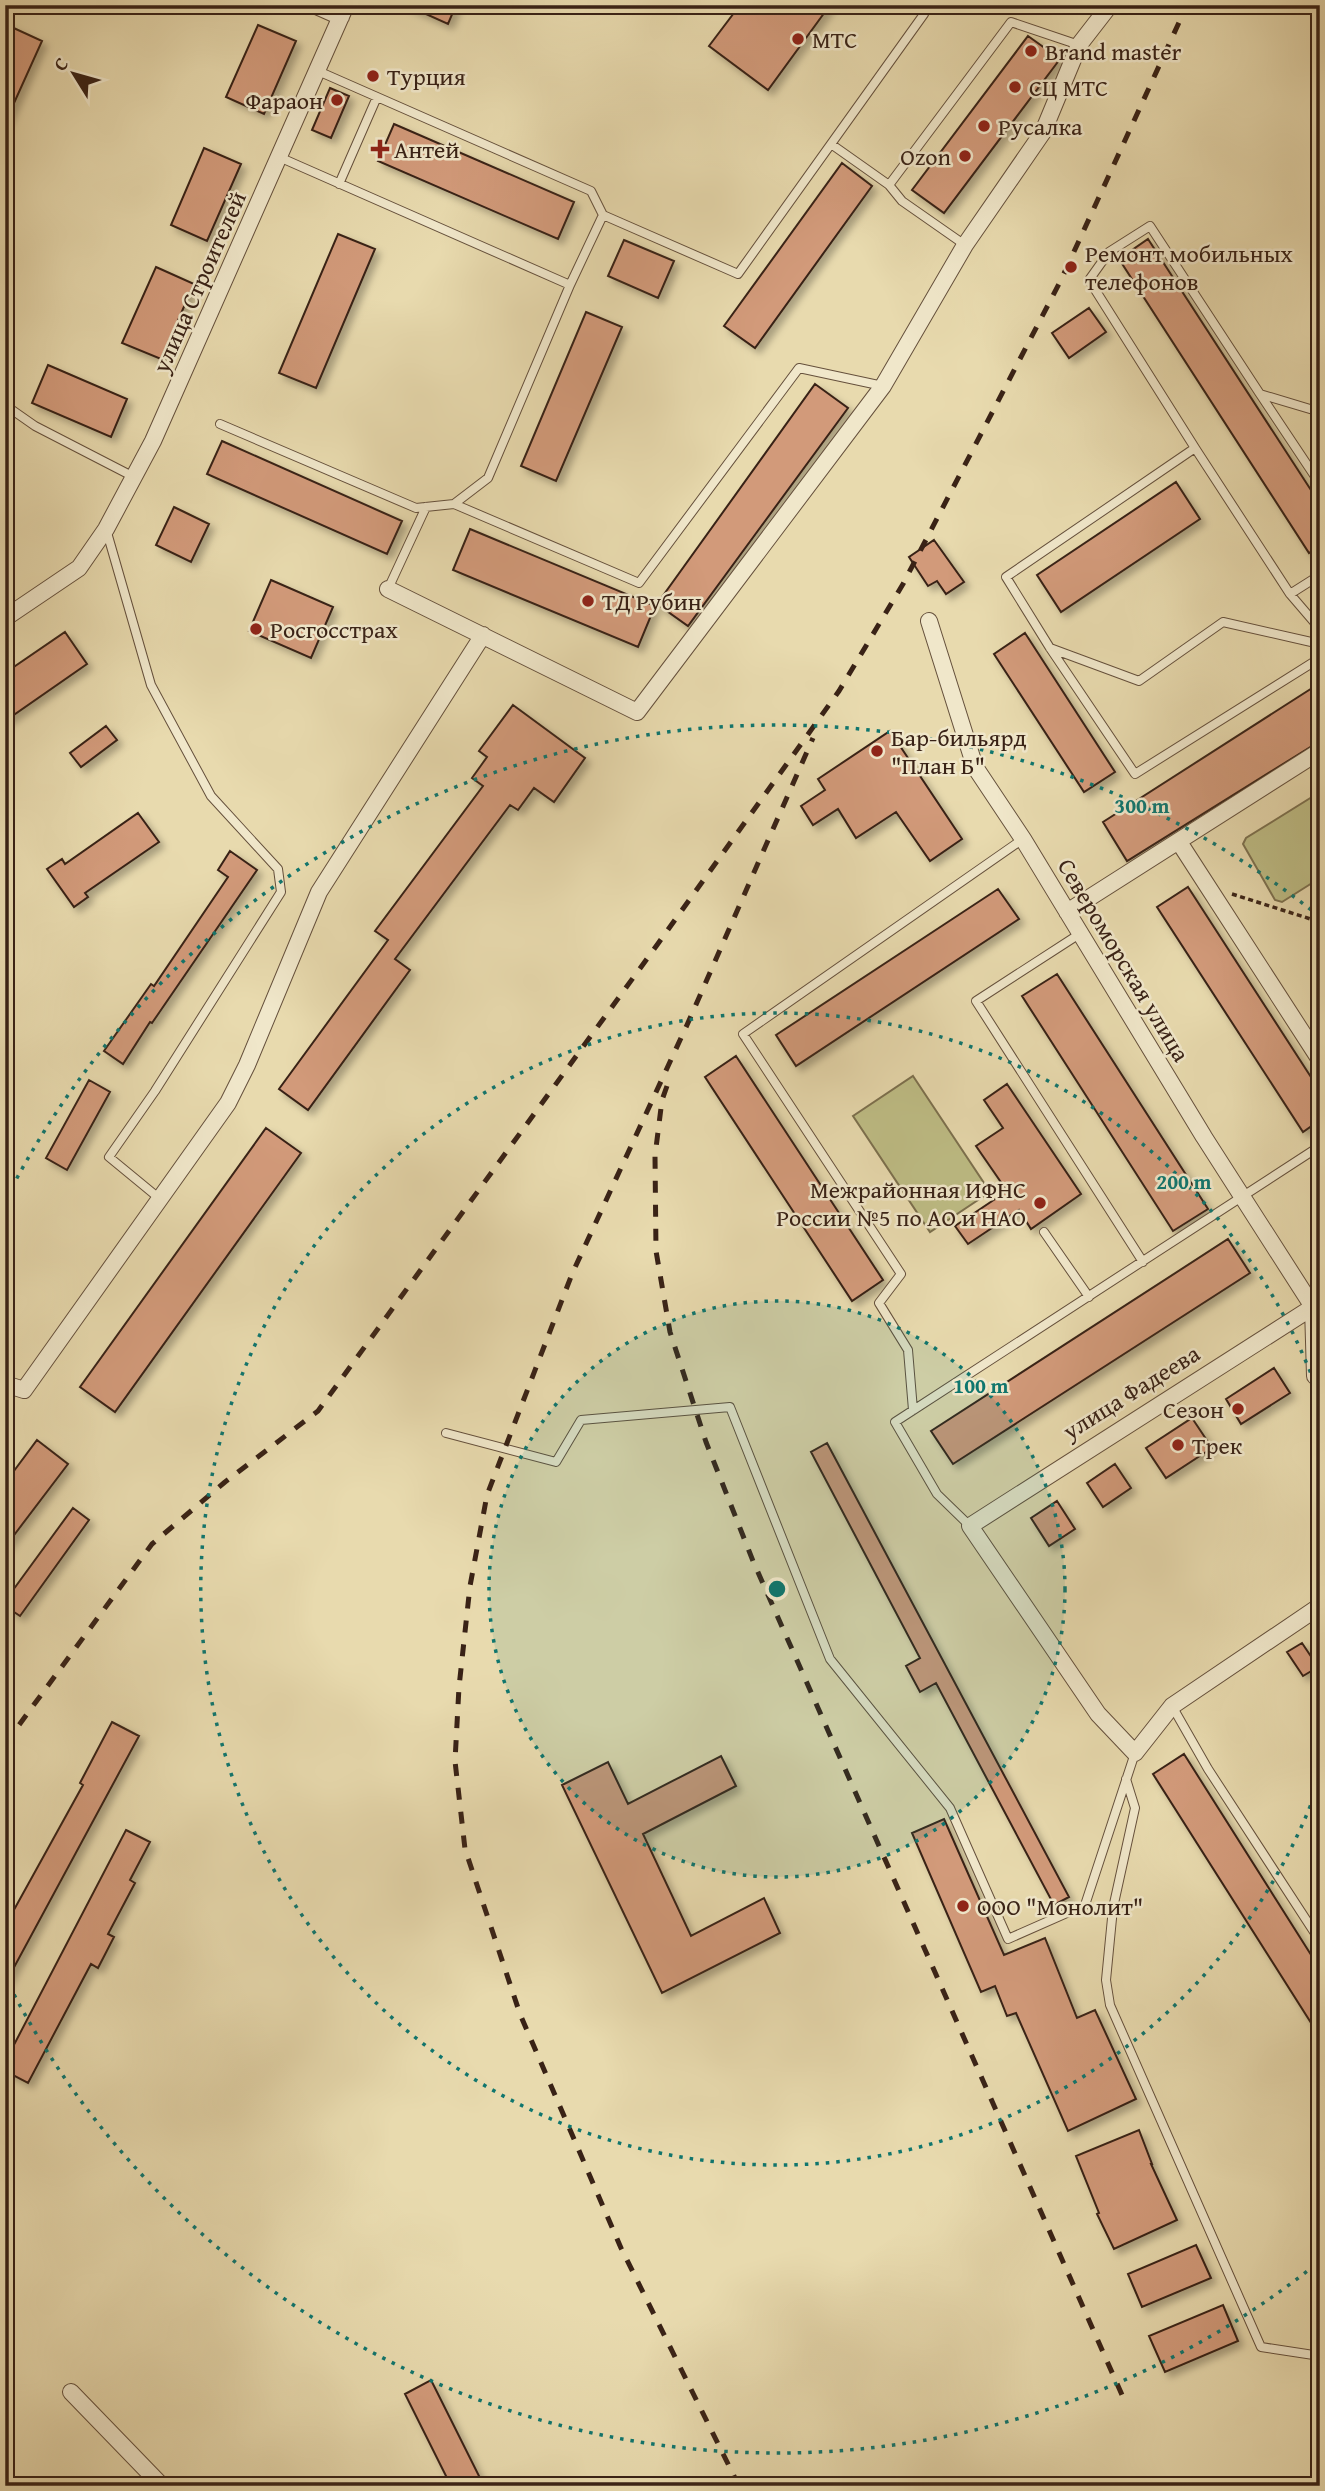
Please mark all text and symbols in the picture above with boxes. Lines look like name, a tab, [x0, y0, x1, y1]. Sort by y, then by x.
place label: МТС	[812, 22, 857, 57]
marker: МТС	[790, 31, 806, 47]
place label: Brand master	[1045, 34, 1181, 69]
north arrow	[38, 38, 108, 108]
marker: Brand master	[1023, 43, 1039, 59]
text: С	[46, 51, 75, 76]
place label: Турция	[387, 59, 466, 94]
marker: Турция	[365, 68, 381, 84]
place label: СЦ МТС	[1029, 70, 1108, 105]
marker: СЦ МТС	[1007, 79, 1023, 95]
place label: Фараон	[245, 83, 323, 118]
marker: Фараон	[329, 92, 345, 108]
place label: Русалка	[998, 109, 1083, 144]
marker: Русалка	[976, 118, 992, 134]
place label: Антей	[394, 132, 460, 167]
place label: Ozon	[900, 139, 952, 174]
marker: Антей	[372, 141, 388, 157]
marker: Ozon	[957, 148, 973, 164]
street label: улица Строителей	[143, 185, 255, 379]
place label: Ремонт мобильных телефонов	[1085, 236, 1294, 299]
marker: Ремонт мобильных телефонов	[1063, 259, 1079, 275]
place label: ТД Рубин	[602, 584, 702, 619]
marker: ТД Рубин	[580, 593, 596, 609]
place label: Росгосстрах	[270, 612, 398, 647]
marker: Росгосстрах	[248, 621, 264, 637]
place label: Бар-бильярд "План Б"	[891, 720, 1026, 783]
marker: Бар-бильярд "План Б"	[869, 743, 885, 759]
text: 300 m	[1114, 790, 1170, 821]
street label: Североморская улица	[1049, 852, 1199, 1069]
text: 200 m	[1156, 1166, 1212, 1197]
place label: Межрайонная ИФНС России №5 по АО и НАО	[776, 1172, 1026, 1235]
marker: Межрайонная ИФНС России №5 по АО и НАО	[1032, 1195, 1048, 1211]
street label: улица Фадеева	[1055, 1336, 1207, 1449]
text: 100 m	[953, 1370, 1009, 1401]
place label: Сезон	[1163, 1392, 1224, 1427]
marker: Сезон	[1230, 1401, 1246, 1417]
place label: Трек	[1192, 1428, 1243, 1463]
marker: Трек	[1170, 1437, 1186, 1453]
centre of rings	[765, 1577, 789, 1601]
place label: ООО "Монолит"	[977, 1889, 1143, 1924]
marker: ООО "Монолит"	[955, 1898, 971, 1914]

